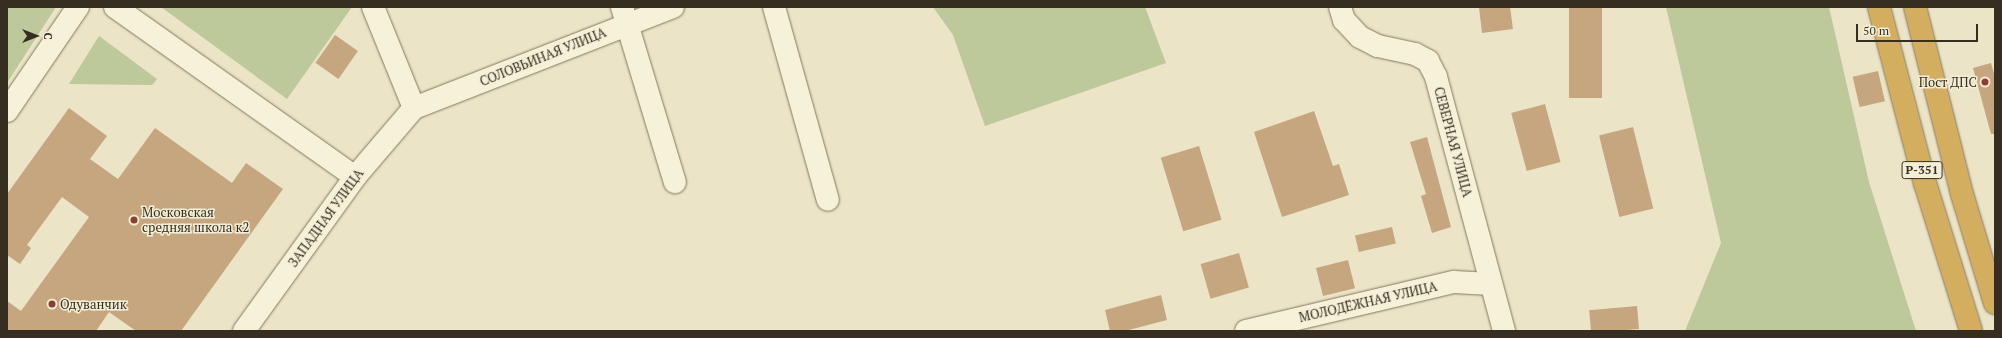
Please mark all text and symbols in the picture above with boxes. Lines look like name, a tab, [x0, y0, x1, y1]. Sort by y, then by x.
north arrow	[16, 16, 56, 56]
scale bar	[1858, 16, 1980, 42]
text: 50 m	[1863, 23, 1889, 38]
street label: СОЛОВЬИНАЯ УЛИЦА	[477, 24, 609, 90]
text: С	[41, 32, 55, 40]
place label: Пост ДПС	[1918, 74, 1977, 90]
marker: Пост ДПС	[1980, 77, 1990, 87]
street label: СЕВЕРНАЯ УЛИЦА	[1431, 85, 1475, 199]
road number: Р-351	[1901, 160, 1943, 180]
street label: ЗАПАДНАЯ УЛИЦА	[285, 166, 367, 270]
place label: Московская средняя школа к2	[142, 205, 249, 236]
marker: Московская средняя школа к2	[129, 215, 139, 225]
street label: МОЛОДЁЖНАЯ УЛИЦА	[1297, 278, 1439, 326]
place label: Одуванчик	[60, 296, 127, 312]
marker: Одуванчик	[47, 299, 57, 309]

